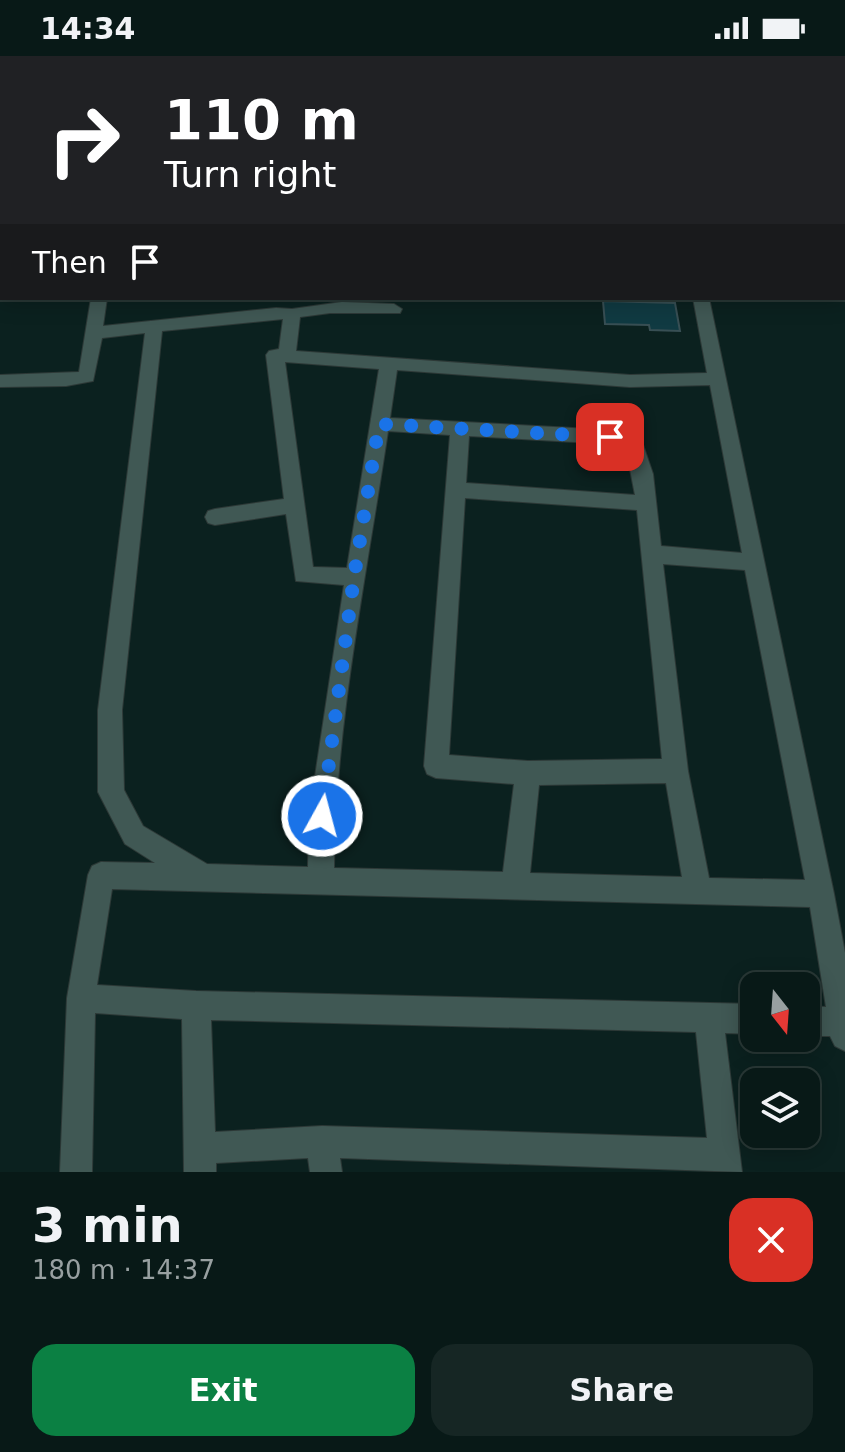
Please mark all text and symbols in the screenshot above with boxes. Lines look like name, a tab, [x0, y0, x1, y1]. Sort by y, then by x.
text: 14:34	[40, 11, 136, 46]
text: 110 m	[164, 87, 359, 152]
icon: right	[32, 88, 136, 192]
text: Turn right	[164, 154, 336, 195]
icon: arrive	[123, 240, 167, 284]
text: Then	[32, 245, 107, 280]
pin	[576, 403, 644, 471]
icon: arrive	[588, 415, 632, 459]
position arrow	[280, 774, 364, 858]
north arrow	[740, 972, 820, 1052]
map controls	[740, 972, 820, 1148]
button: layers	[740, 1068, 820, 1148]
text: 3 min	[32, 1197, 183, 1253]
button: close	[729, 1198, 813, 1282]
text: 180 m · 14:37	[32, 1255, 215, 1285]
button: Exit	[32, 1344, 415, 1436]
button: Share	[431, 1344, 813, 1436]

